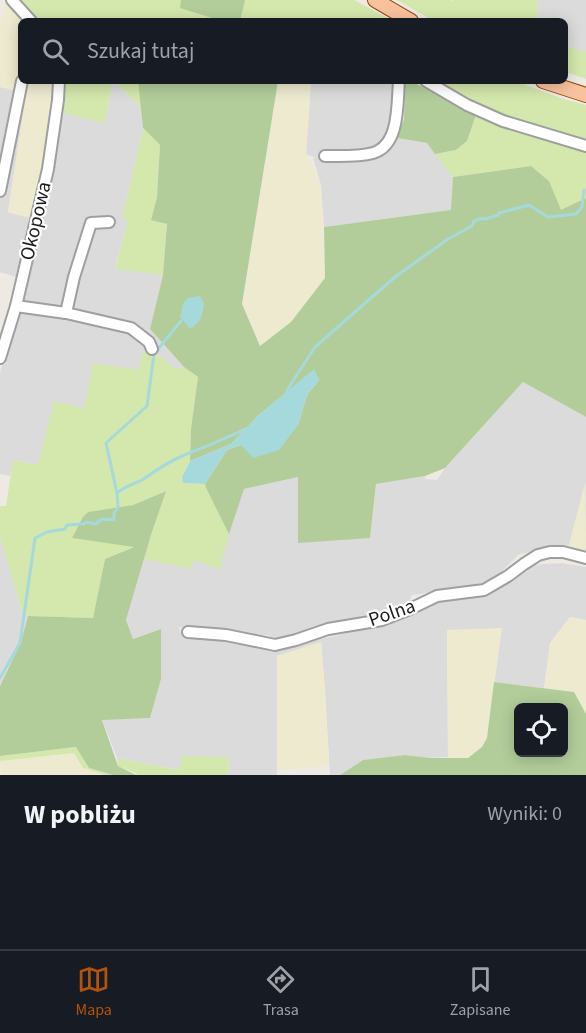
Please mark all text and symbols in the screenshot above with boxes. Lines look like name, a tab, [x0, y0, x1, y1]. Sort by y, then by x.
search box	[18, 18, 568, 84]
icon: search	[39, 35, 72, 68]
text: Szukaj tutaj	[87, 35, 194, 67]
street label: Okopowa	[13, 179, 59, 263]
street label: Polna	[365, 592, 419, 634]
map controls	[514, 703, 568, 757]
button: locate	[514, 703, 568, 757]
text: W pobliżu	[24, 796, 136, 833]
text: Wyniki: 0	[487, 800, 562, 828]
tab: Mapa	[76, 963, 112, 1021]
tab: Trasa	[263, 963, 299, 1021]
tab: Zapisane	[450, 963, 510, 1021]

